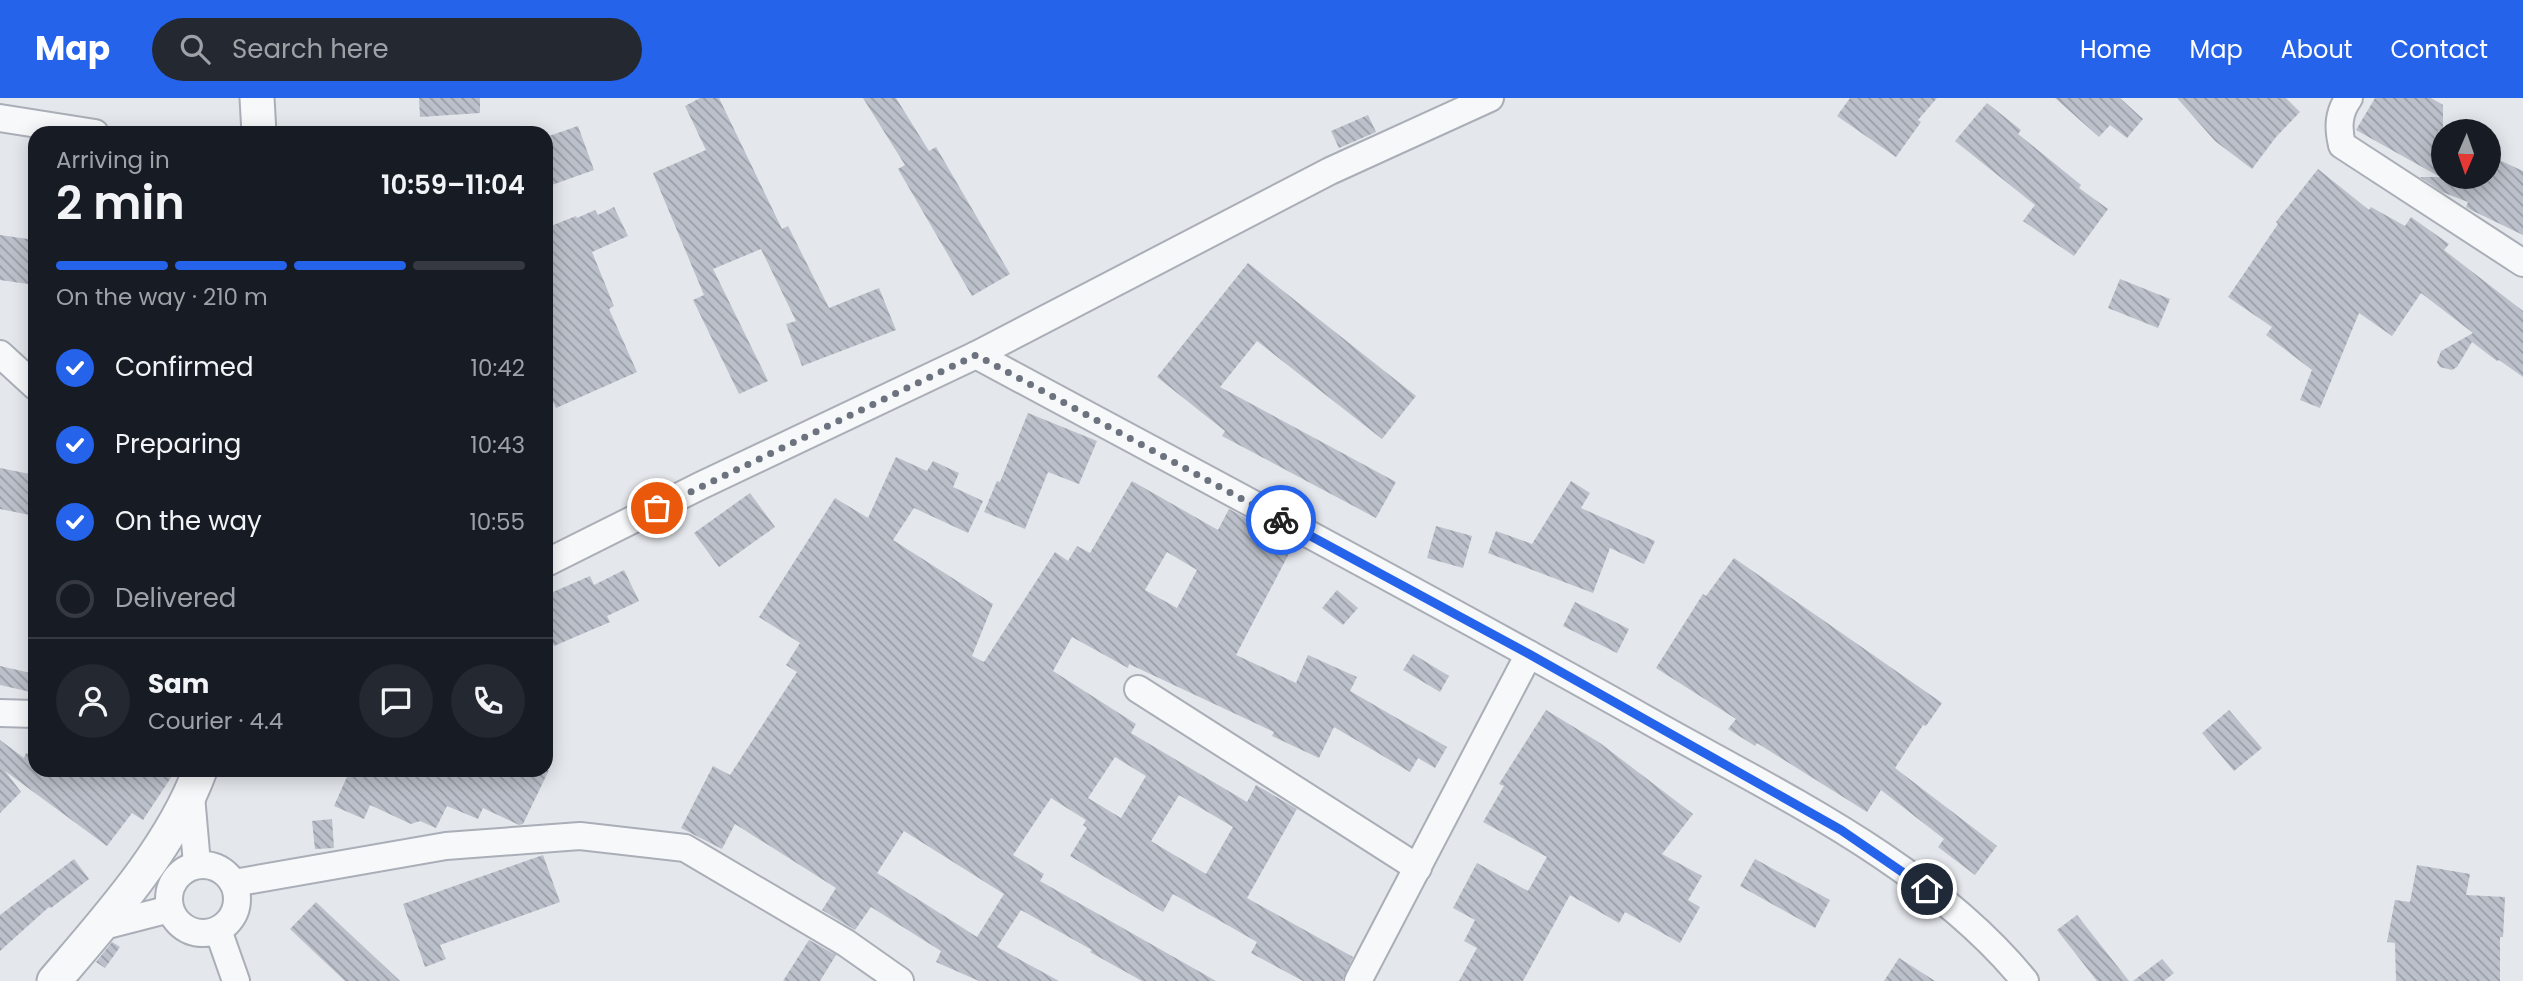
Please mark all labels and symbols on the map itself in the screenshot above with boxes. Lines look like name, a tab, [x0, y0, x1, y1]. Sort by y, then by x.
north arrow	[2431, 119, 2501, 189]
pin	[627, 478, 687, 538]
courier	[1246, 485, 1316, 555]
pin	[1897, 859, 1957, 919]

